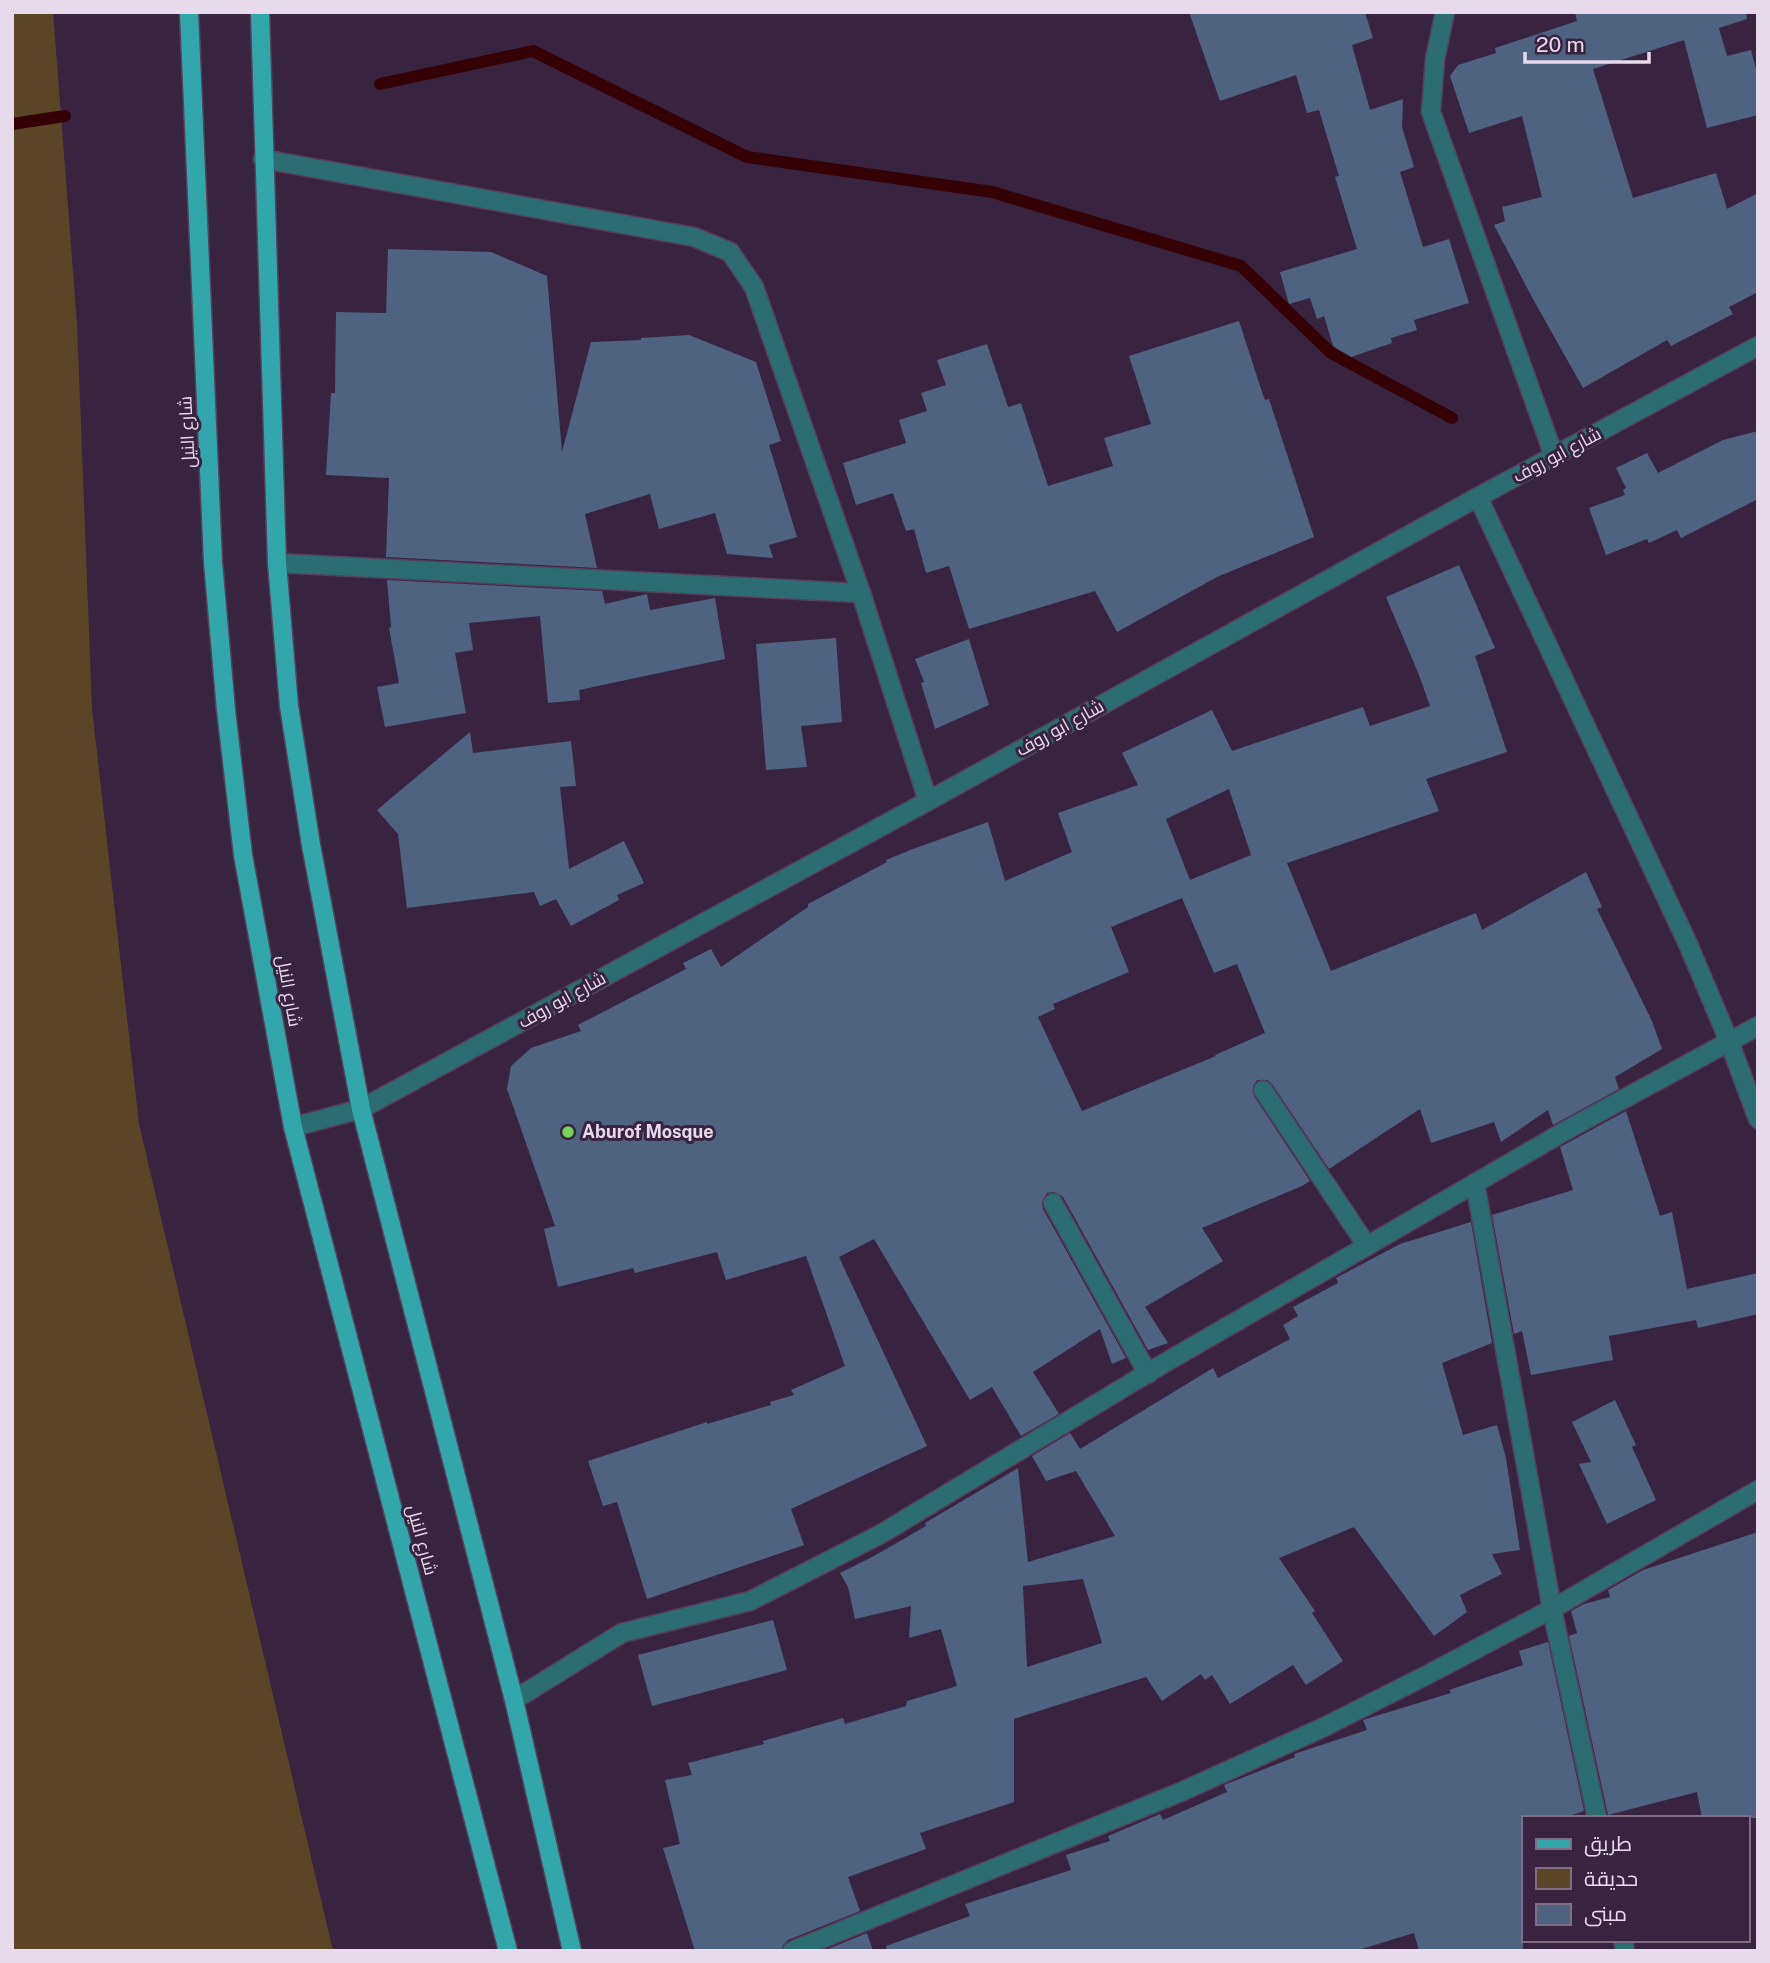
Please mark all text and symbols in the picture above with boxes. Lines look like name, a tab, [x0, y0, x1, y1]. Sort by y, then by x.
scale bar	[1525, 21, 1649, 65]
text: 20 m	[1536, 32, 1585, 57]
street label: شارع النيل	[174, 395, 201, 469]
street label: شارع ابو روف	[1509, 423, 1605, 488]
street label: شارع ابو روف	[1012, 695, 1108, 762]
street label: شارع النيل	[271, 954, 306, 1029]
street label: شارع ابو روف	[514, 967, 610, 1034]
place label: Aburof Mosque	[582, 1121, 714, 1142]
marker: Aburof Mosque	[560, 1124, 576, 1140]
street label: شارع النيل	[401, 1502, 442, 1578]
legend	[1522, 1816, 1749, 1942]
text: طريق	[1584, 1831, 1632, 1857]
text: حديقة	[1584, 1866, 1638, 1891]
text: مبنى	[1584, 1901, 1627, 1927]

